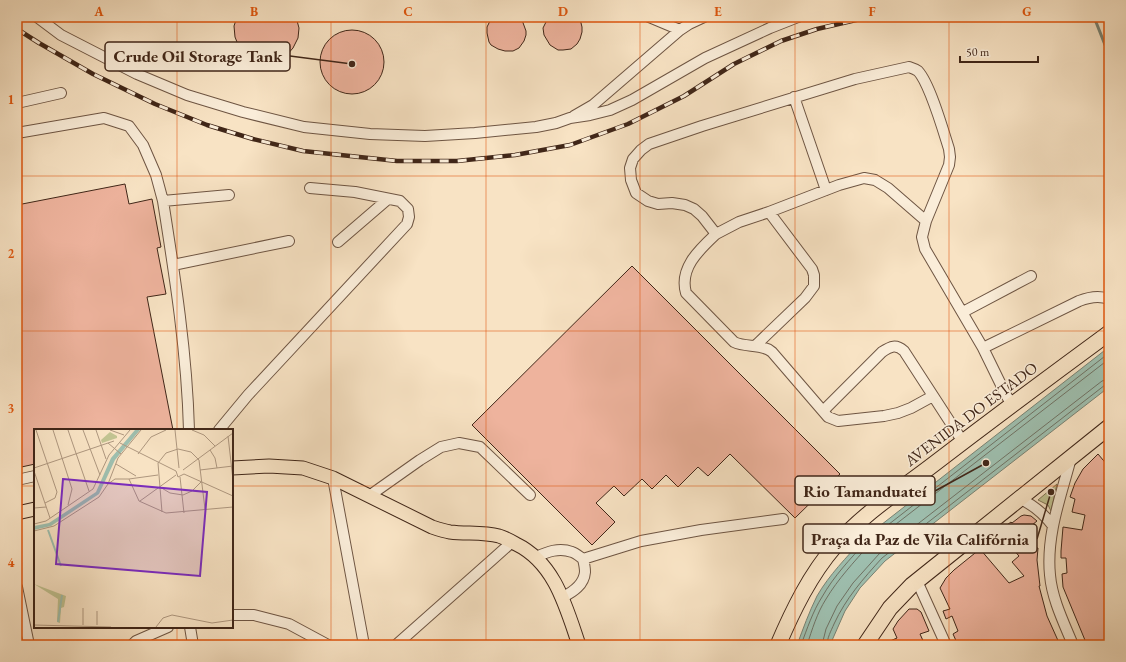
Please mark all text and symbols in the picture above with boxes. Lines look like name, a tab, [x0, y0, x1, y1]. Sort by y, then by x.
text: A	[93, 3, 104, 20]
text: B	[250, 3, 258, 20]
text: C	[403, 3, 413, 20]
text: D	[558, 3, 568, 20]
text: E	[714, 3, 722, 20]
text: F	[868, 3, 876, 20]
text: G	[1022, 3, 1032, 20]
scale bar	[960, 38, 1038, 64]
callout: Crude Oil Storage Tank	[105, 42, 290, 71]
text: 50 m	[966, 44, 990, 60]
text: Crude Oil Storage Tank	[113, 45, 283, 67]
text: 1	[8, 91, 15, 108]
text: 2	[8, 245, 15, 262]
street label: AVENIDA DO ESTADO	[900, 357, 1042, 471]
text: 3	[8, 400, 15, 417]
inset map	[34, 429, 233, 628]
callout: Rio Tamanduateí	[795, 476, 935, 505]
text: Rio Tamanduateí	[803, 480, 927, 502]
callout: Praça da Paz de Vila Califórnia	[803, 524, 1037, 553]
text: Praça da Paz de Vila Califórnia	[811, 528, 1030, 550]
text: 4	[8, 554, 15, 571]

